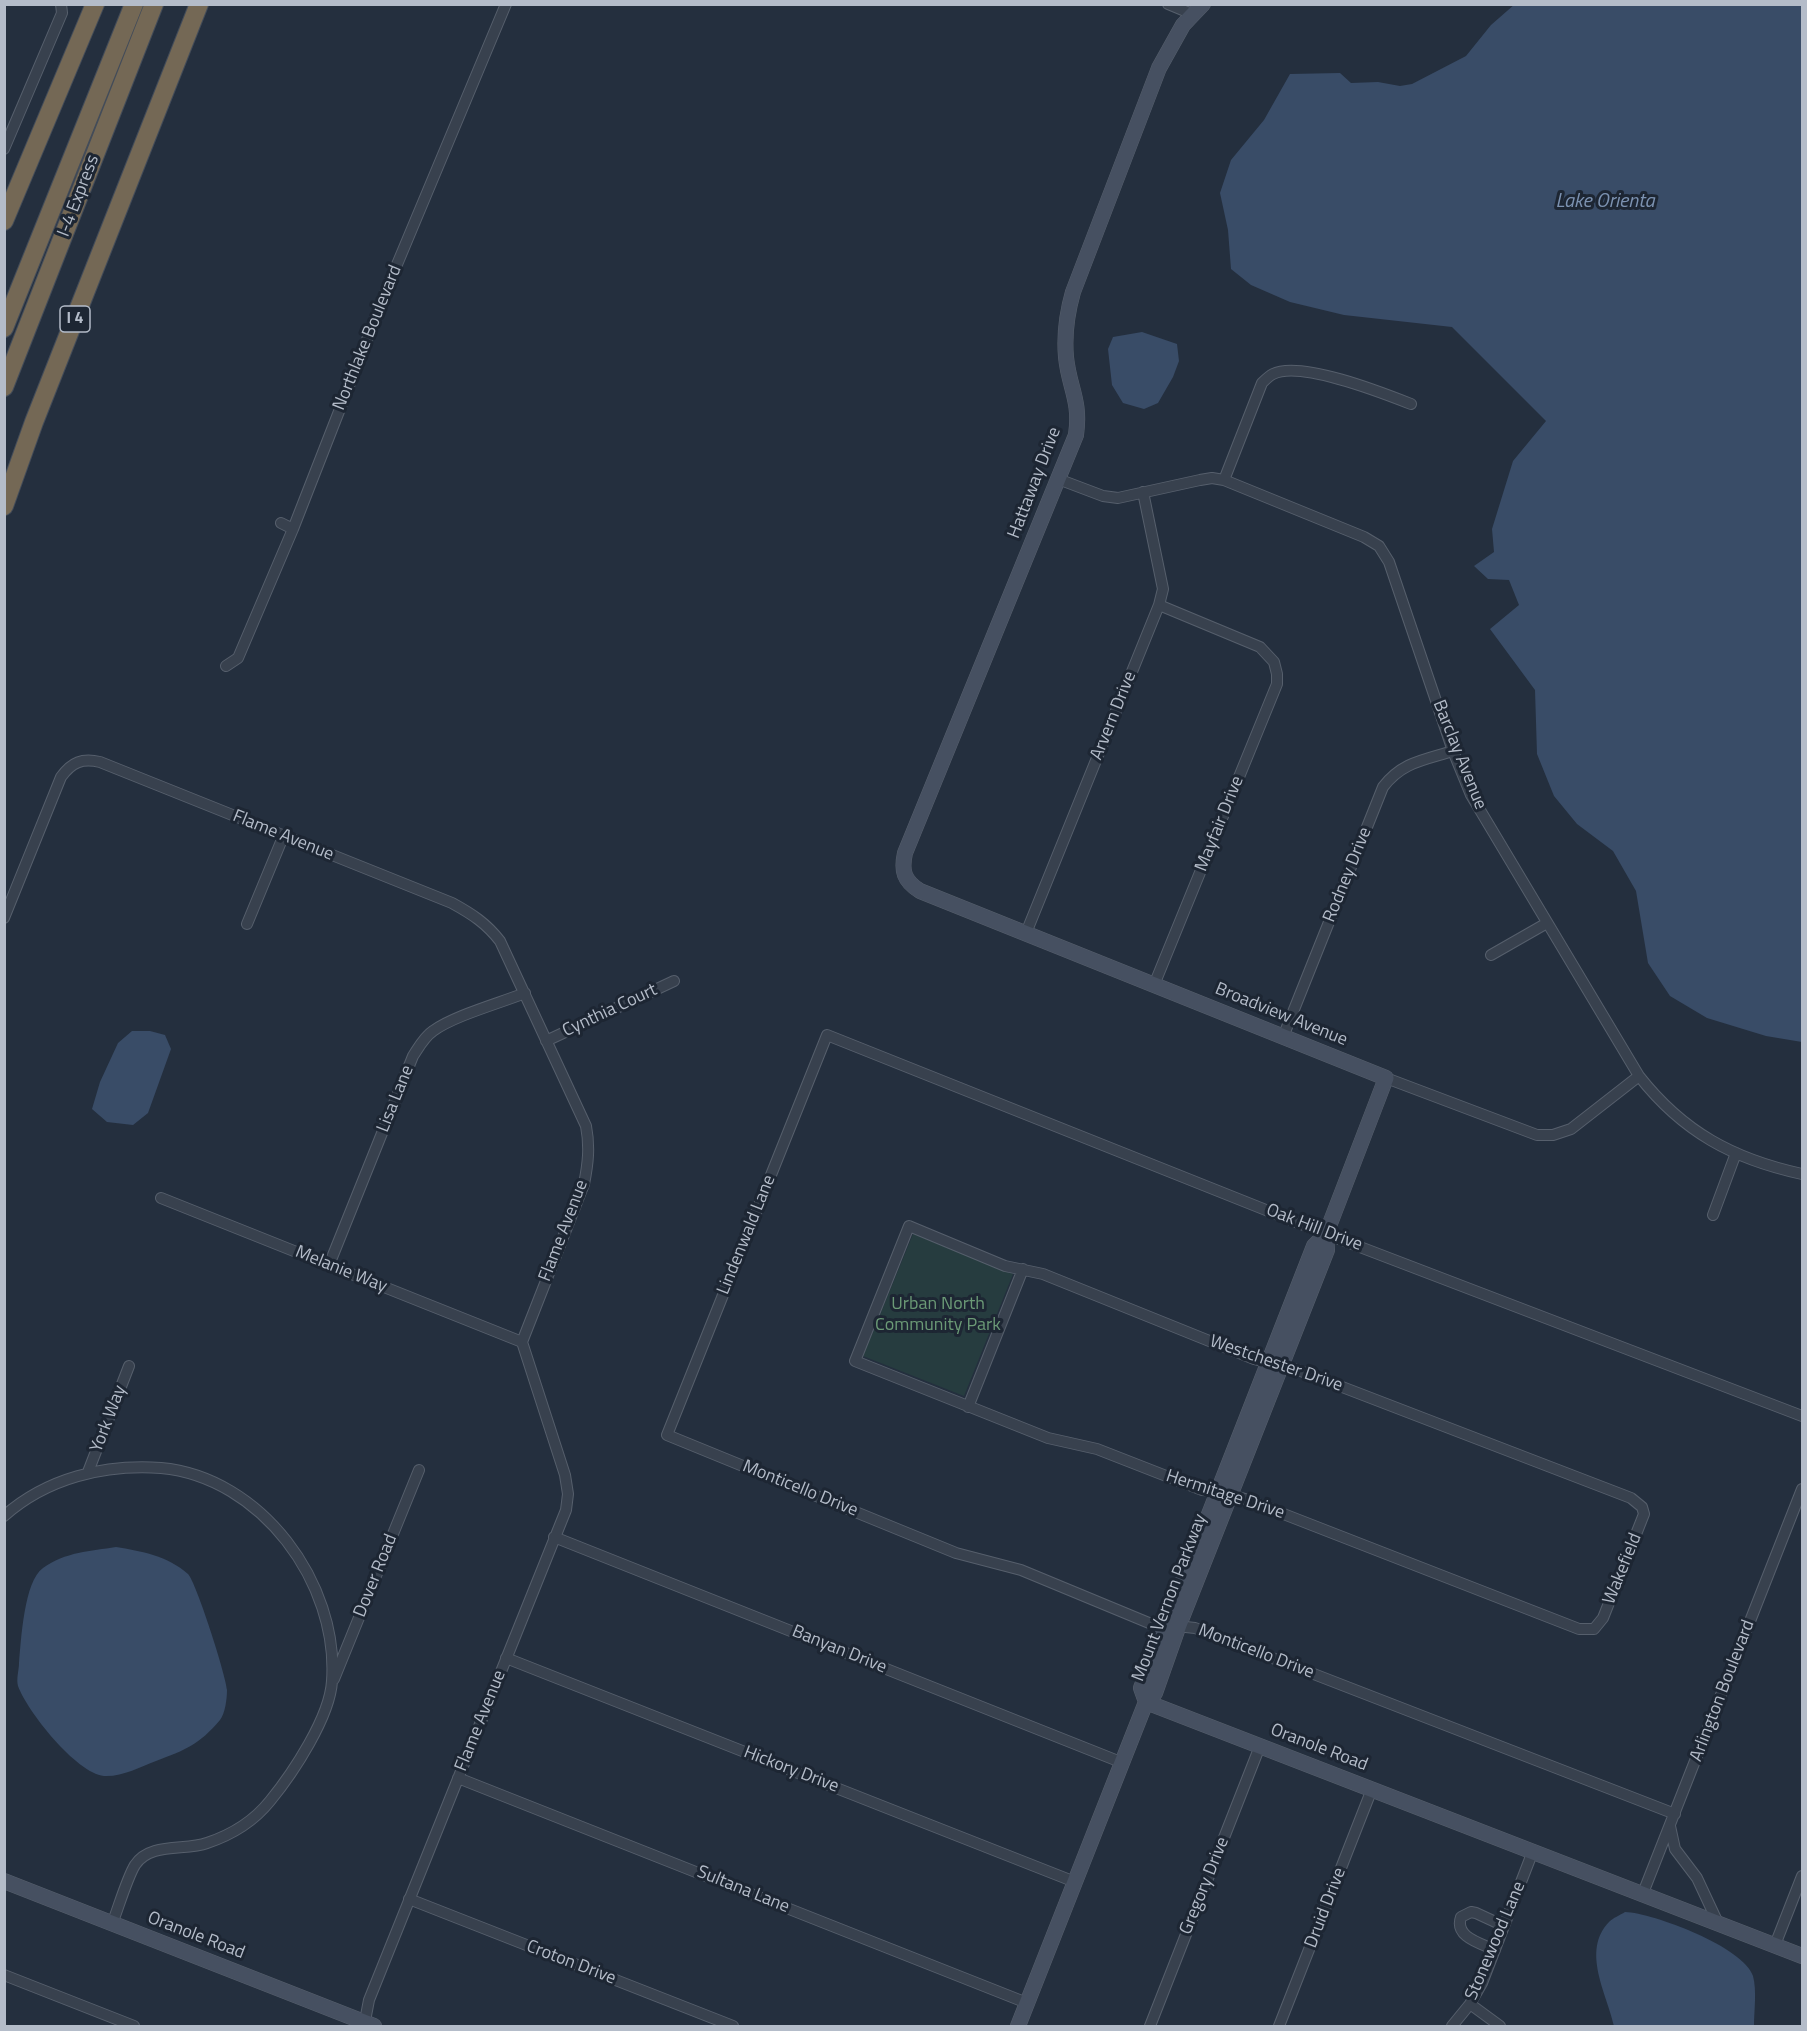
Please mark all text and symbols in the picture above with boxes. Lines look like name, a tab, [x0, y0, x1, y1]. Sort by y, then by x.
street label: I-4 Express	[54, 152, 104, 240]
water label: Lake Orienta	[1555, 190, 1655, 214]
street label: Northlake Boulevard	[329, 262, 407, 414]
road number: I 4	[60, 306, 90, 332]
street label: Hattaway Drive	[1004, 424, 1066, 542]
street label: Arvern Drive	[1086, 668, 1142, 764]
street label: Barclay Avenue	[1427, 697, 1491, 813]
street label: Mayfair Drive	[1191, 773, 1249, 875]
street label: Flame Avenue	[229, 806, 337, 866]
street label: Rodney Drive	[1319, 824, 1377, 926]
street label: Broadview Avenue	[1212, 979, 1350, 1051]
street label: Cynthia Court	[559, 980, 661, 1042]
street label: Lisa Lane	[373, 1062, 419, 1136]
street label: Lindenwald Lane	[713, 1172, 781, 1298]
street label: Flame Avenue	[535, 1177, 593, 1285]
street label: Oak Hill Drive	[1263, 1200, 1365, 1256]
street label: Melanie Way	[292, 1242, 390, 1298]
park label: Urban North Community Park	[875, 1294, 1001, 1336]
street label: Westchester Drive	[1207, 1331, 1345, 1397]
street label: York Way	[86, 1382, 132, 1456]
street label: Monticello Drive	[739, 1456, 861, 1522]
street label: Hermitage Drive	[1163, 1466, 1287, 1524]
street label: Mount Vernon Parkway	[1128, 1511, 1212, 1685]
street label: Wakefield	[1599, 1530, 1647, 1608]
street label: Dover Road	[350, 1531, 402, 1621]
street label: Arlington Boulevard	[1686, 1617, 1760, 1765]
street label: Monticello Drive	[1195, 1620, 1317, 1684]
street label: Banyan Drive	[788, 1621, 890, 1679]
street label: Flame Avenue	[451, 1667, 511, 1775]
street label: Oranole Road	[1267, 1720, 1371, 1776]
street label: Hickory Drive	[740, 1742, 842, 1798]
street label: Gregory Drive	[1176, 1834, 1234, 1938]
street label: Sultana Lane	[694, 1862, 792, 1918]
street label: Druid Drive	[1301, 1865, 1351, 1951]
street label: Stonewood Lane	[1461, 1879, 1531, 2003]
street label: Oranole Road	[144, 1908, 248, 1964]
street label: Croton Drive	[523, 1936, 619, 1990]

